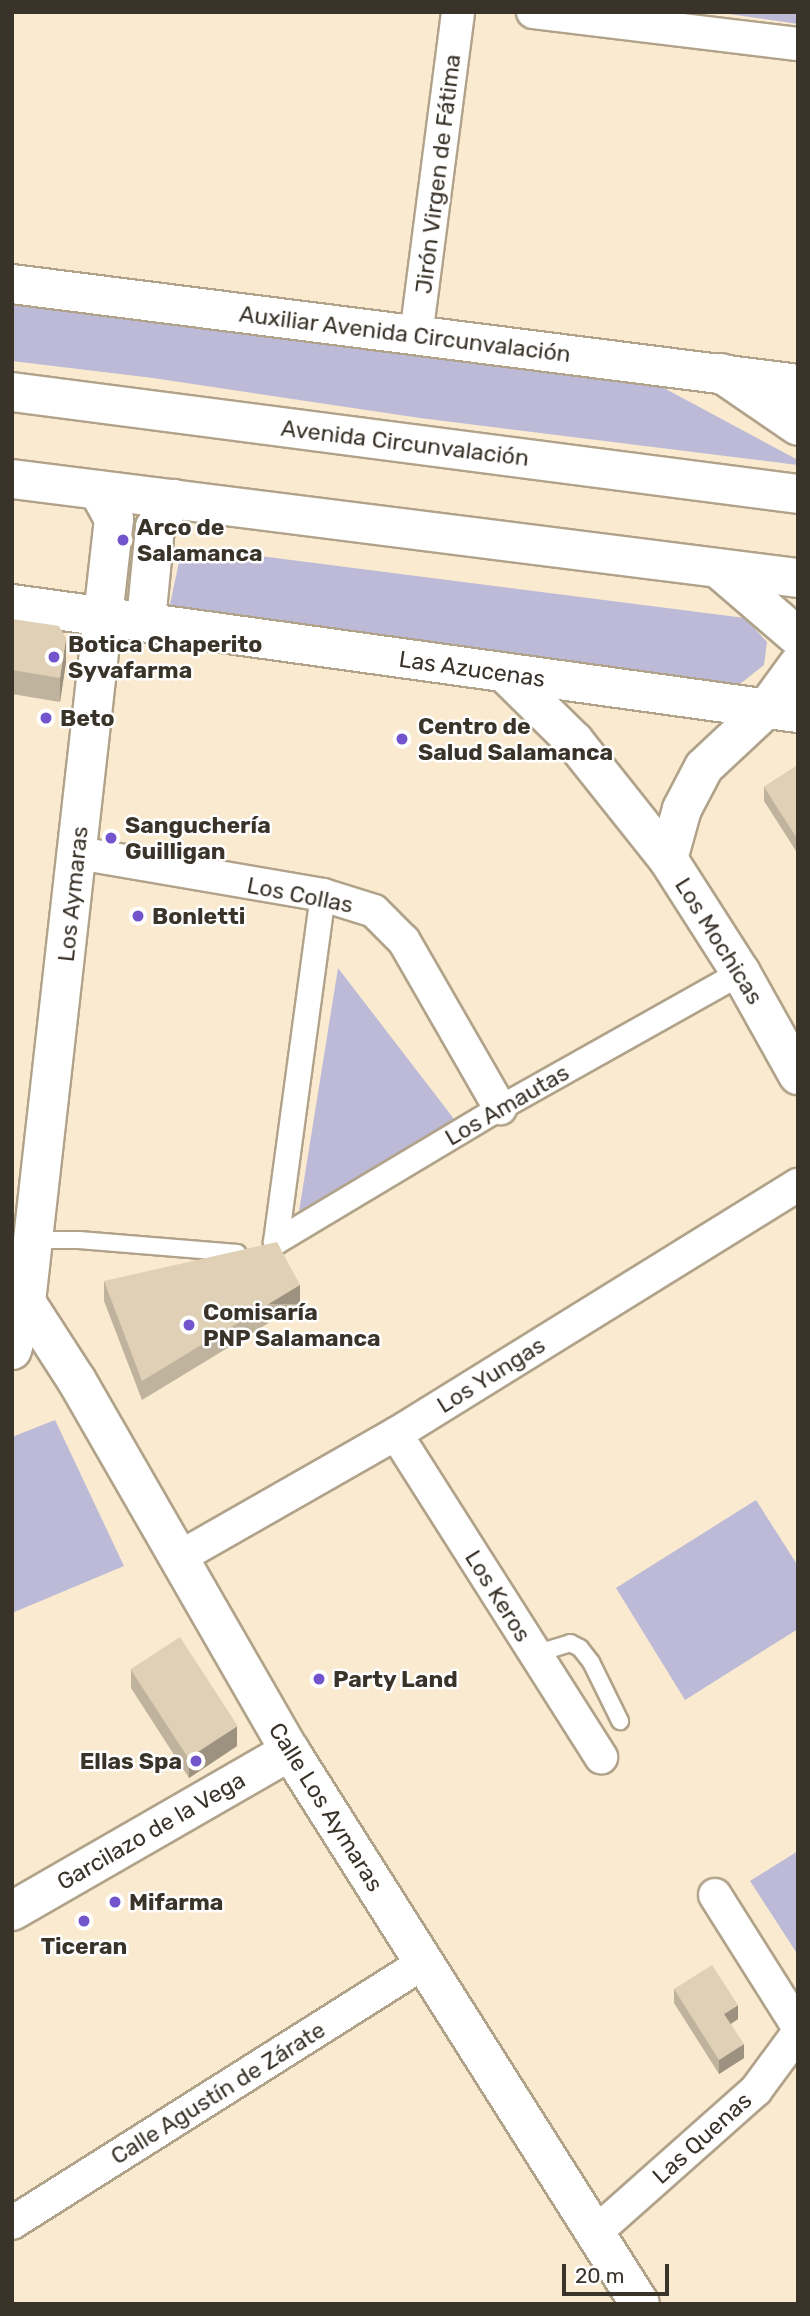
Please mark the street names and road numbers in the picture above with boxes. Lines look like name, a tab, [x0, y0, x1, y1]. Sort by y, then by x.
street label: Jirón Virgen de Fátima	[410, 52, 466, 296]
street label: Auxiliar Avenida Circunvalación	[237, 300, 573, 368]
street label: Avenida Circunvalación	[279, 414, 531, 472]
street label: Las Azucenas	[397, 645, 547, 693]
street label: Los Aymaras	[52, 825, 94, 963]
street label: Los Collas	[245, 871, 355, 919]
street label: Los Mochicas	[669, 873, 769, 1009]
street label: Los Amautas	[440, 1058, 574, 1152]
street label: Los Yungas	[432, 1331, 550, 1419]
street label: Los Keros	[459, 1545, 537, 1647]
street label: Calle Los Aymaras	[263, 1717, 389, 1897]
street label: Garcilazo de la Vega	[52, 1766, 250, 1896]
street label: Calle Agustín de Zárate	[105, 2016, 331, 2170]
street label: Las Quenas	[647, 2086, 757, 2190]

